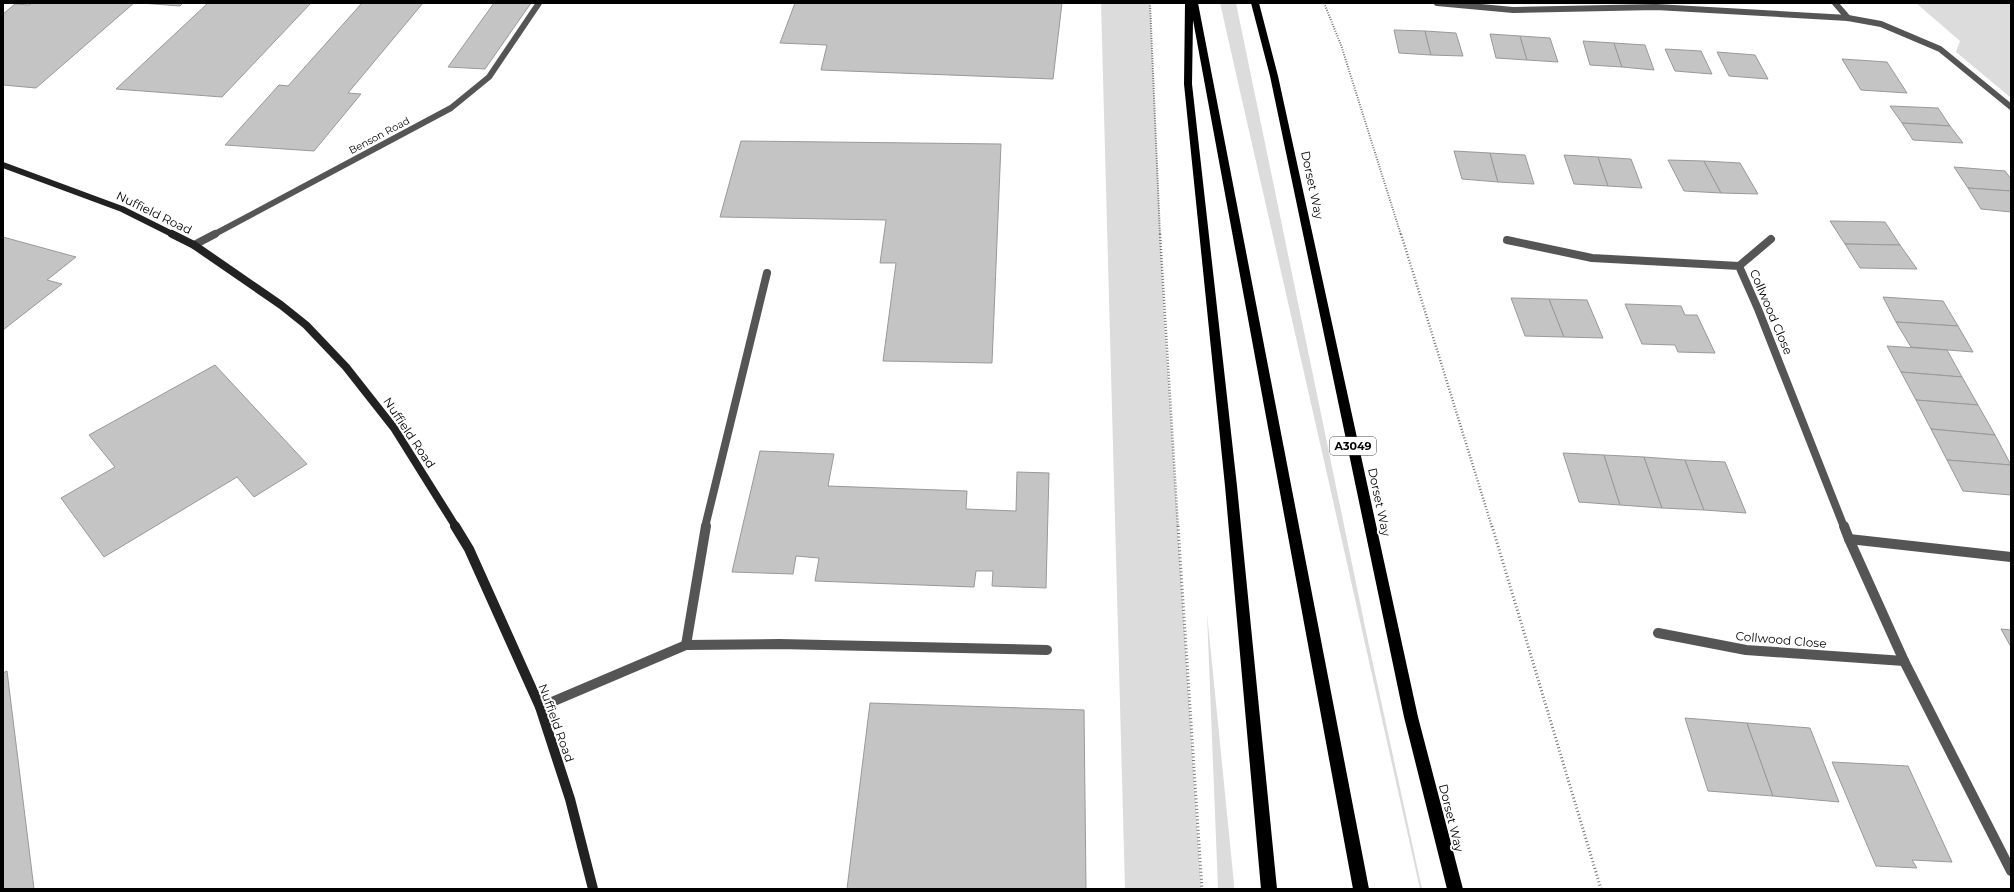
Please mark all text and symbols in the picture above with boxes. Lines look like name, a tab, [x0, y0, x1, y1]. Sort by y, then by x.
street label: Benson Road	[347, 114, 412, 157]
street label: Dorset Way	[1298, 149, 1327, 221]
street label: Nuffield Road	[114, 188, 195, 237]
street label: Collwood Close	[1747, 267, 1796, 357]
street label: Nuffield Road	[380, 394, 439, 471]
road number: A3049	[1330, 437, 1376, 455]
street label: Dorset Way	[1365, 466, 1394, 538]
street label: Collwood Close	[1735, 628, 1827, 651]
street label: Nuffield Road	[535, 682, 578, 764]
street label: Dorset Way	[1436, 782, 1467, 854]

